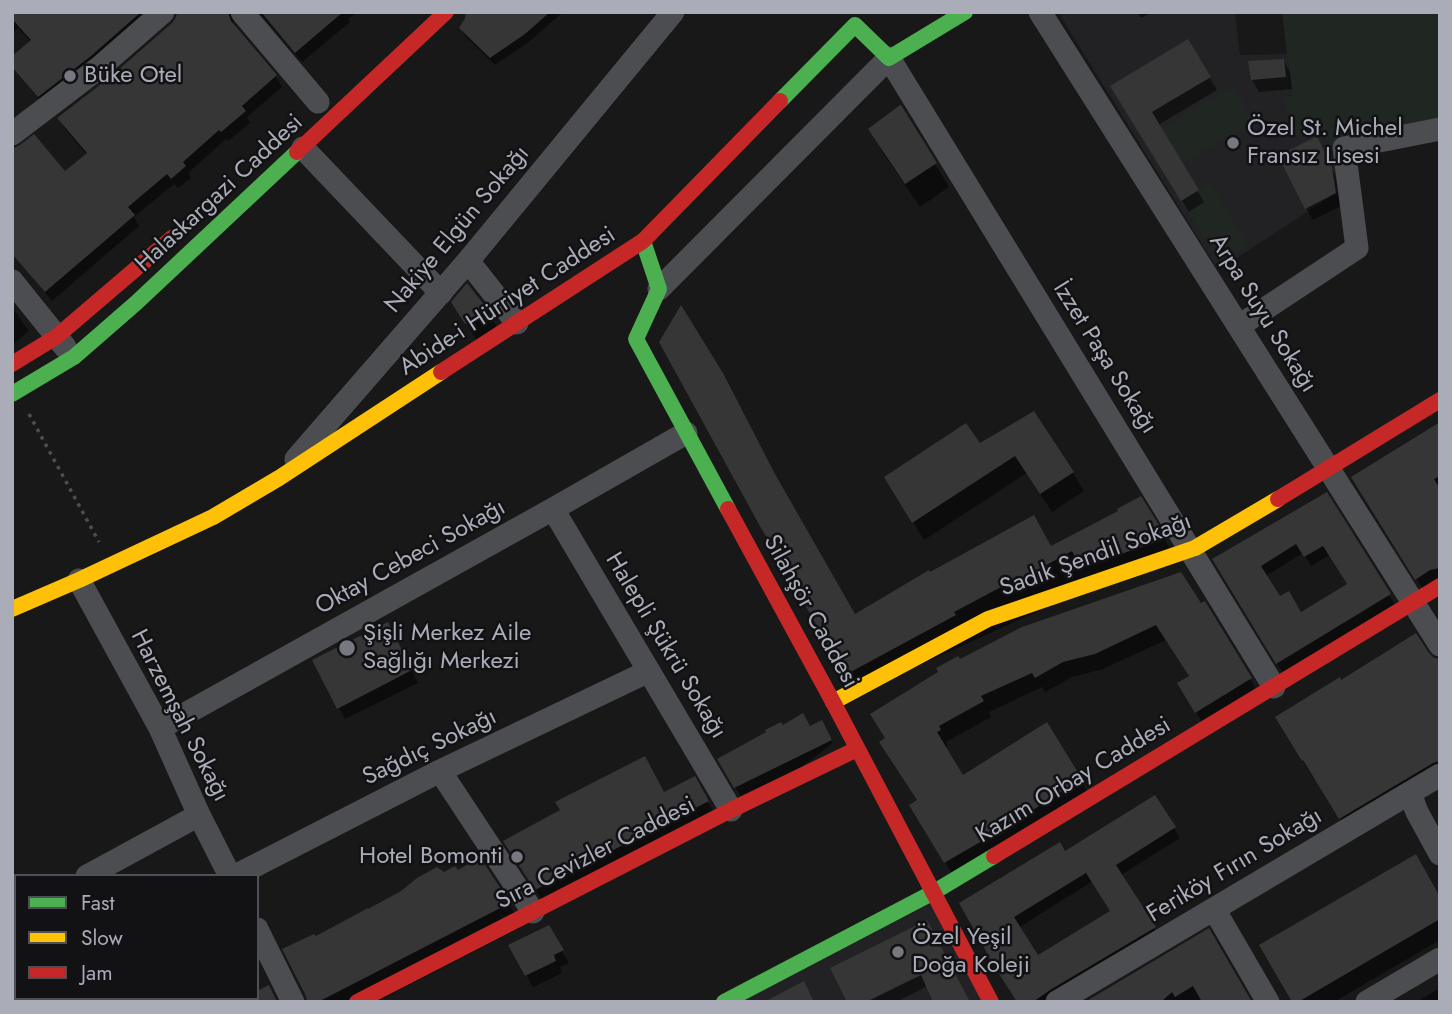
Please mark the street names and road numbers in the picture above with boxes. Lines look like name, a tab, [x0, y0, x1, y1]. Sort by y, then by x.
street label: Halaskargazi Caddesi	[130, 109, 310, 279]
street label: Nakiye Elgün Sokağı	[380, 140, 536, 320]
street label: Abide-i Hürriyet Caddesi	[395, 221, 621, 383]
street label: Arpa Suyu Sokağı	[1202, 230, 1322, 398]
street label: İzzet Paşa Sokağı	[1046, 276, 1162, 440]
street label: Oktay Cebeci Sokağı	[311, 494, 511, 622]
street label: Sadık Şendil Sokağı	[996, 508, 1196, 604]
street label: Silahşör Caddesi	[756, 530, 864, 694]
street label: Halepli Şükrü Sokağı	[598, 548, 732, 744]
street label: Harzemşah Sokağı	[123, 625, 235, 807]
street label: Sağdıç Sokağı	[358, 703, 502, 793]
street label: Kazım Orbay Caddesi	[971, 711, 1177, 851]
street label: Sıra Cevizler Caddesi	[492, 791, 700, 917]
street label: Feriköy Fırın Sokağı	[1142, 802, 1328, 930]

